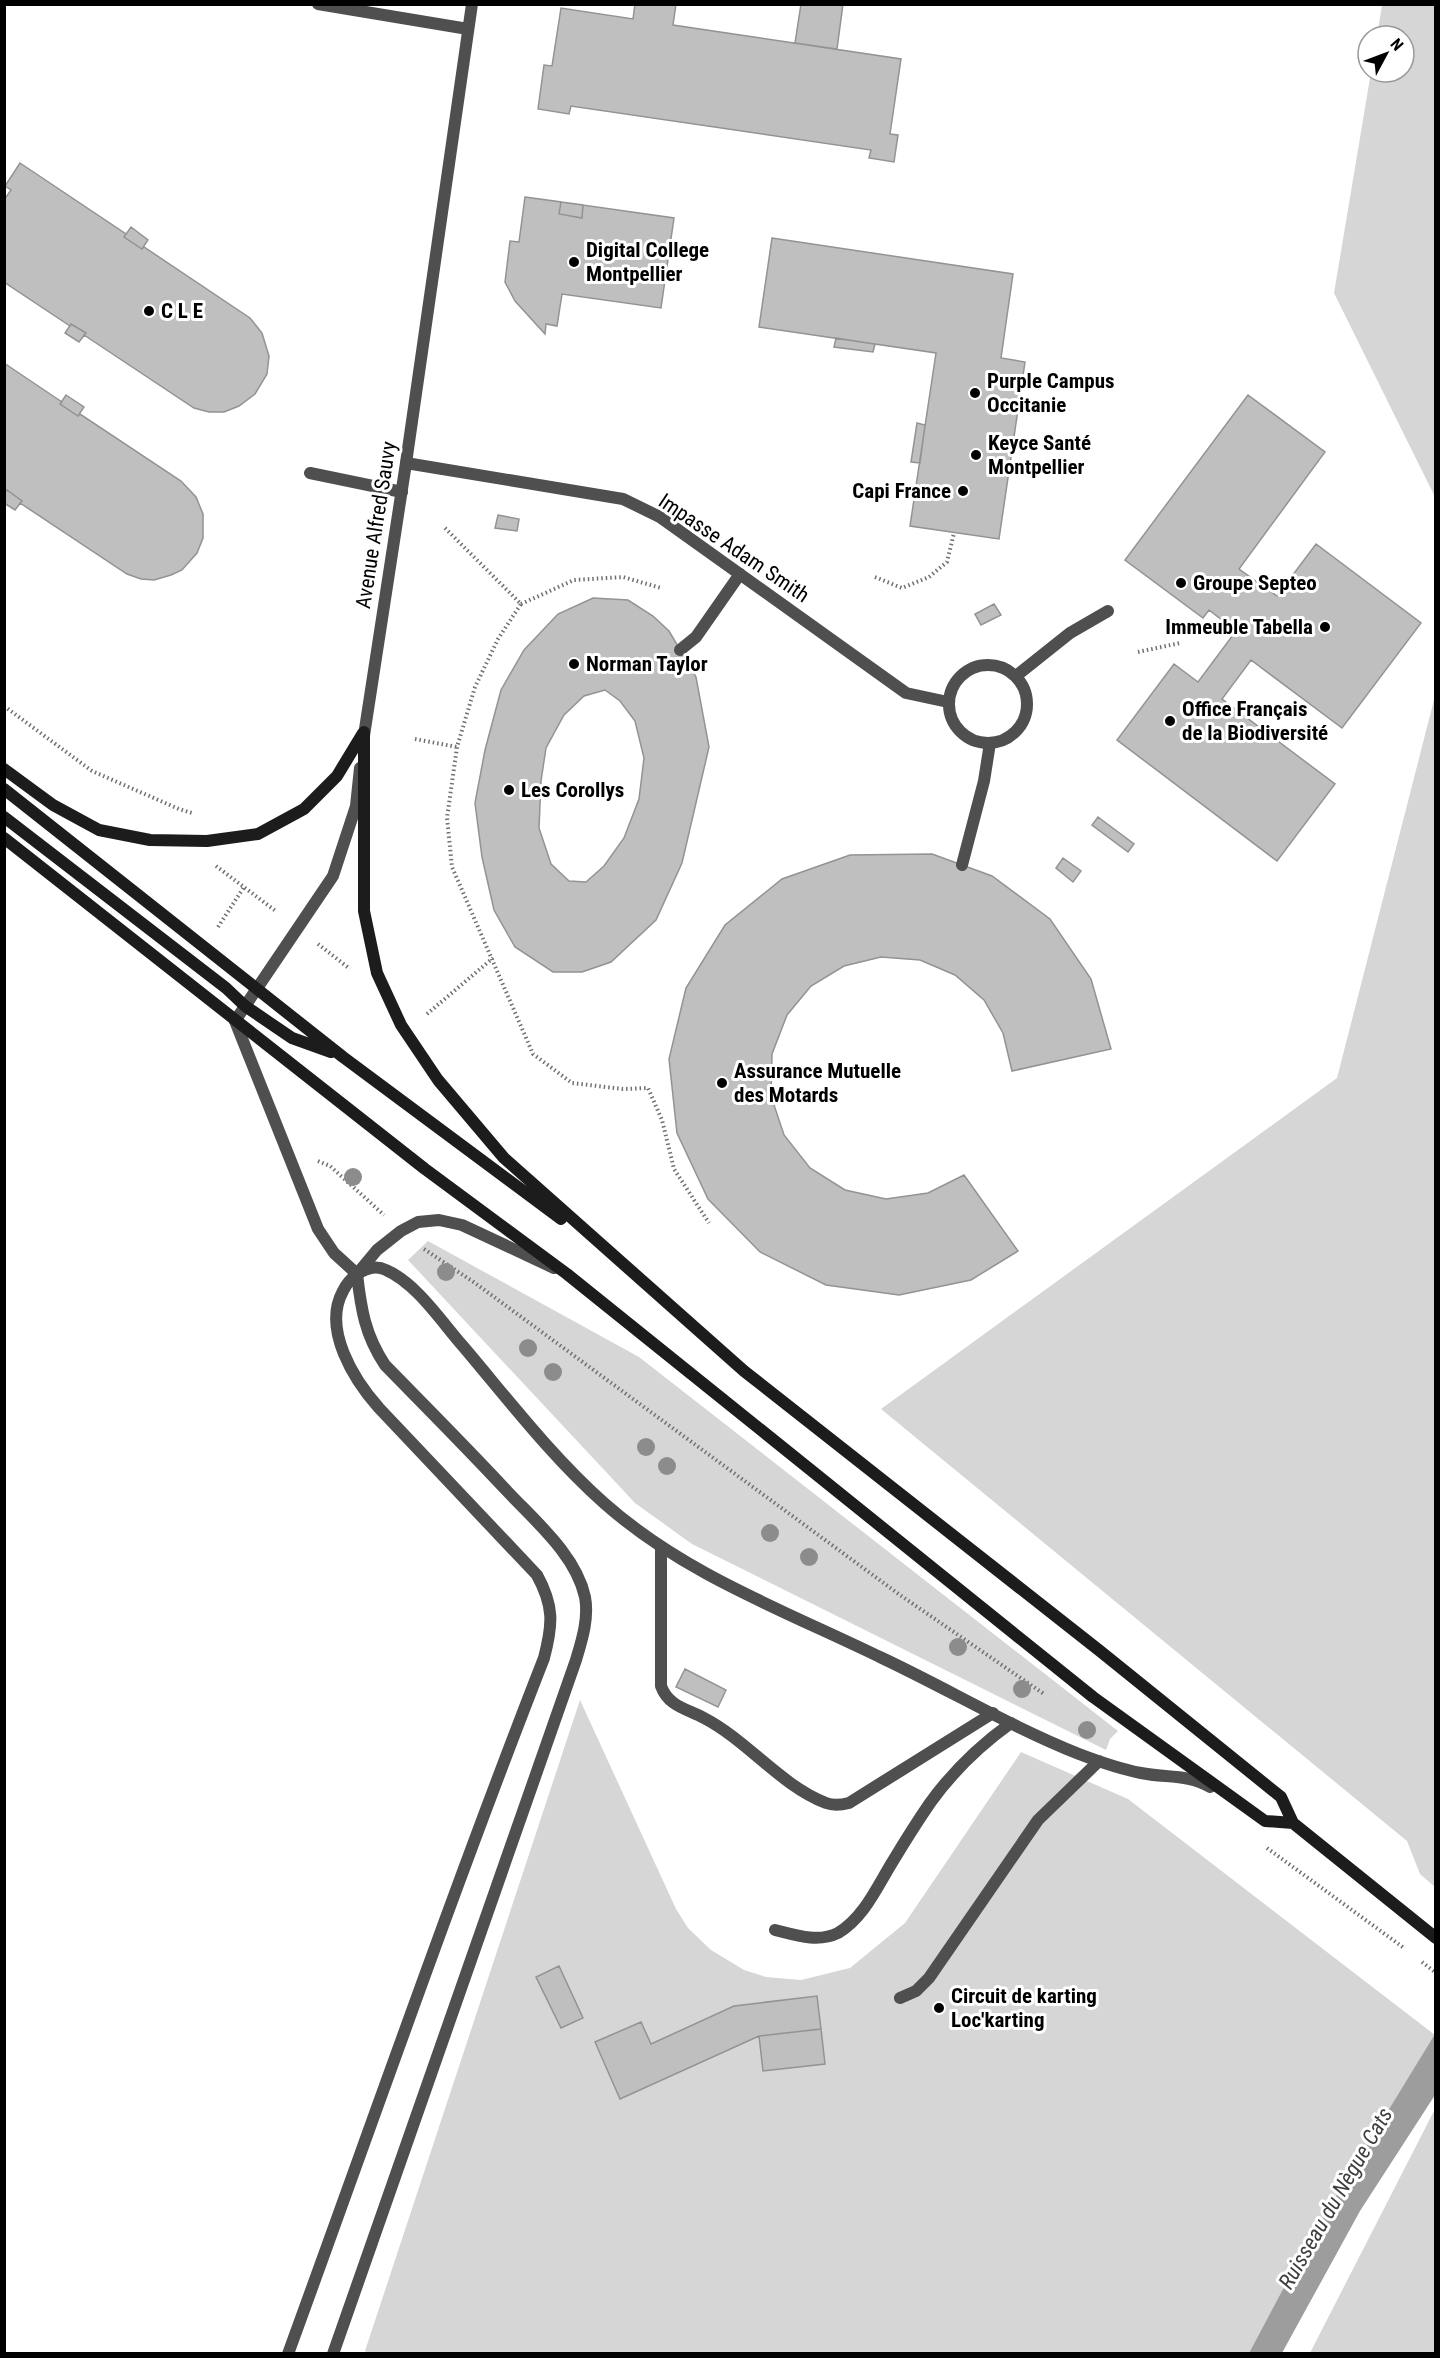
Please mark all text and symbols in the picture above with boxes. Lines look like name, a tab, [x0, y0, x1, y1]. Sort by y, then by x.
north arrow	[1356, 24, 1416, 84]
text: N	[1387, 35, 1407, 54]
place label: Digital College Montpellier	[586, 238, 709, 286]
marker: Digital College Montpellier	[567, 255, 581, 269]
place label: C L E	[161, 299, 203, 323]
marker: C L E	[142, 304, 156, 318]
place label: Purple Campus Occitanie	[987, 369, 1115, 417]
marker: Purple Campus Occitanie	[968, 386, 982, 400]
place label: Keyce Santé Montpellier	[988, 431, 1091, 479]
street label: Avenue Alfred Sauvy	[351, 439, 401, 610]
marker: Keyce Santé Montpellier	[969, 448, 983, 462]
place label: Capi France	[852, 479, 951, 503]
marker: Capi France	[956, 484, 970, 498]
street label: Impasse Adam Smith	[654, 489, 814, 607]
place label: Groupe Septeo	[1193, 571, 1317, 595]
marker: Groupe Septeo	[1174, 576, 1188, 590]
place label: Immeuble Tabella	[1165, 615, 1313, 639]
marker: Immeuble Tabella	[1318, 620, 1332, 634]
place label: Norman Taylor	[586, 652, 708, 676]
marker: Norman Taylor	[567, 657, 581, 671]
place label: Office Français de la Biodiversité	[1182, 697, 1328, 745]
marker: Office Français de la Biodiversité	[1163, 714, 1177, 728]
place label: Les Corollys	[521, 778, 624, 802]
marker: Les Corollys	[502, 783, 516, 797]
place label: Assurance Mutuelle des Motards	[734, 1059, 901, 1107]
marker: Assurance Mutuelle des Motards	[715, 1076, 729, 1090]
place label: Circuit de karting Loc'karting	[951, 1984, 1097, 2032]
marker: Circuit de karting Loc'karting	[932, 2001, 946, 2015]
water label: Ruisseau du Nègue Cats	[1273, 2103, 1397, 2293]

